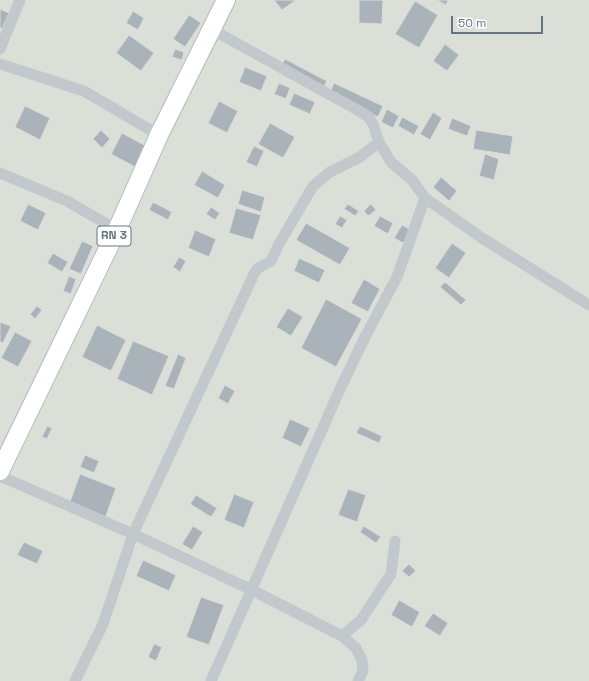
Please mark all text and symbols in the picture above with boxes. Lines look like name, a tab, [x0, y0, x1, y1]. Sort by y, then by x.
scale bar	[453, 8, 545, 34]
text: 50 m	[458, 15, 486, 31]
road number: RN 3	[97, 226, 131, 246]

